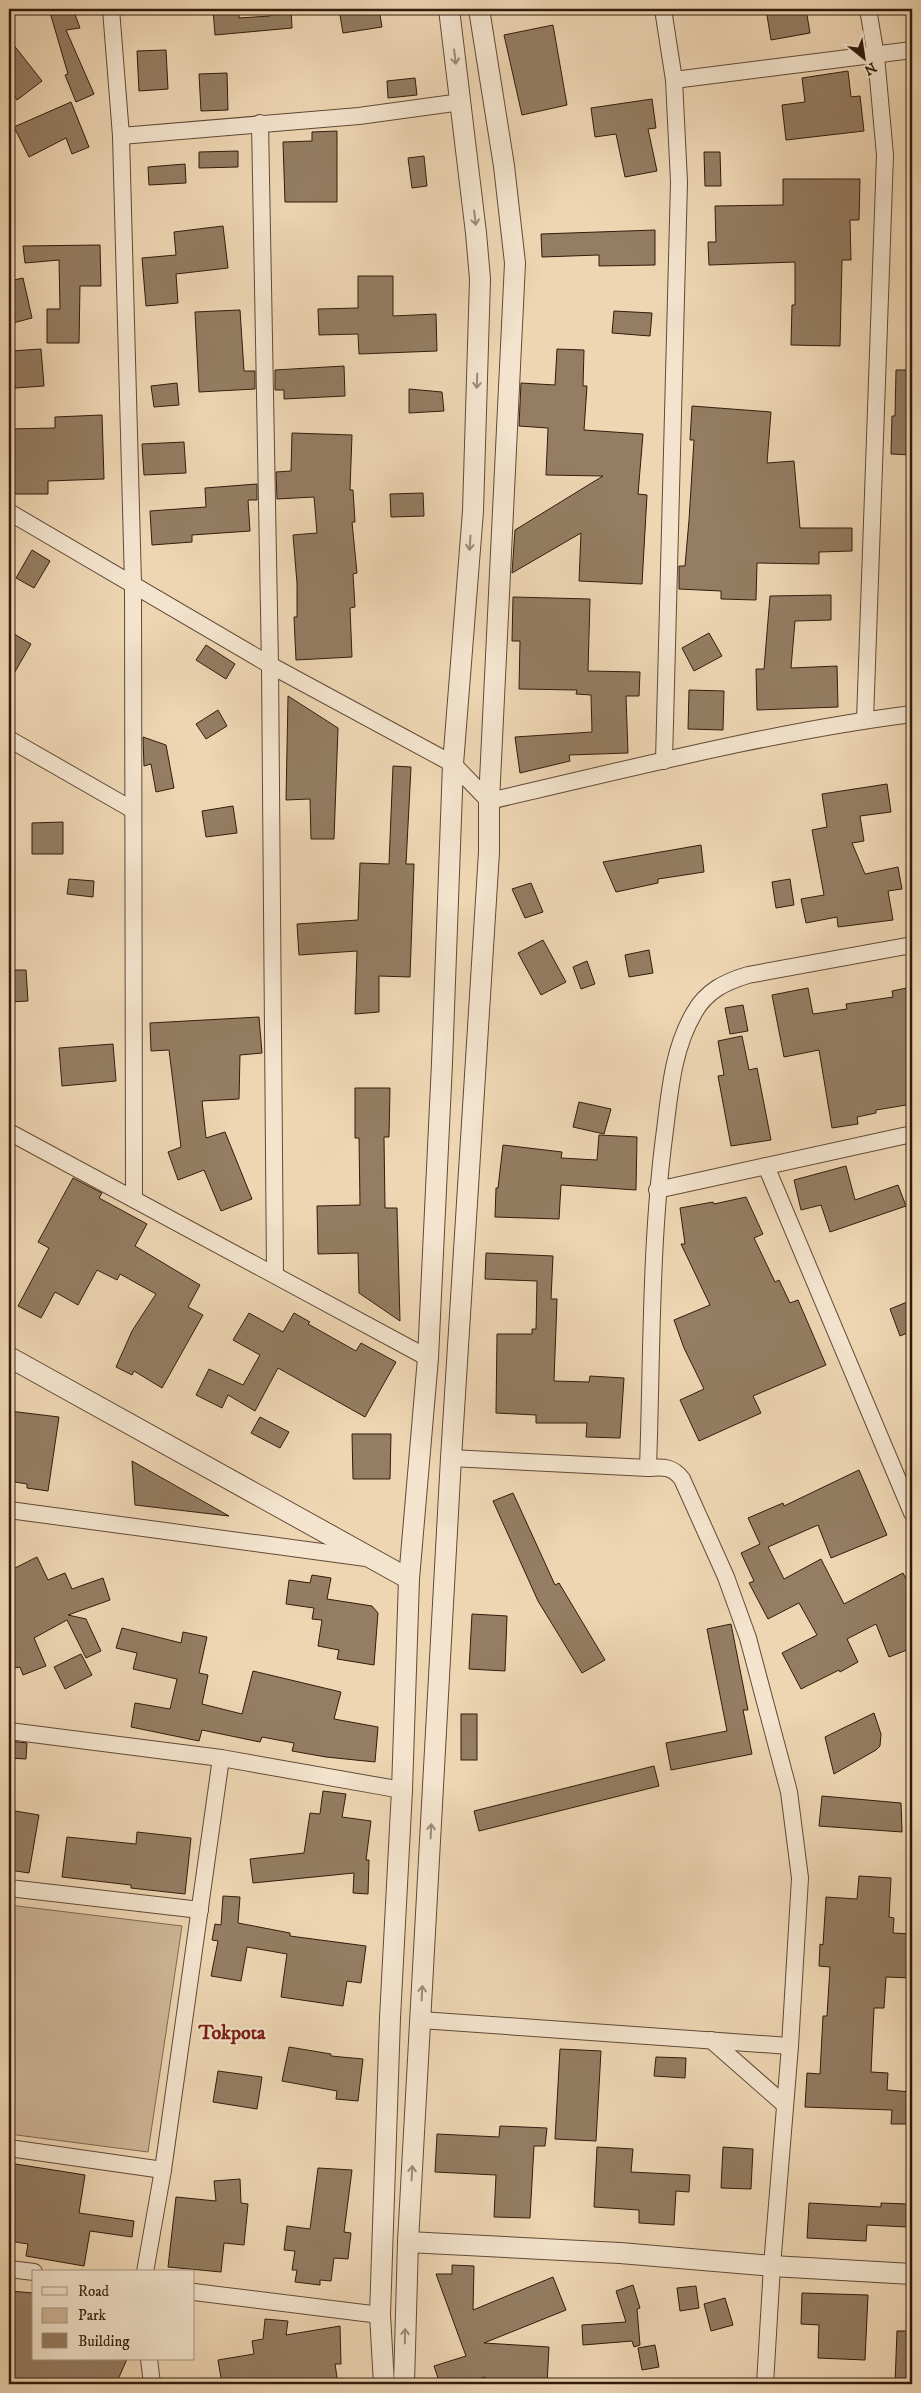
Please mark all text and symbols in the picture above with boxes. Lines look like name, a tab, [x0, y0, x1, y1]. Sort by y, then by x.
north arrow	[838, 32, 888, 82]
one-way arrow	[450, 49, 460, 65]
text: N	[860, 58, 879, 79]
one-way arrow	[470, 210, 480, 226]
one-way arrow	[472, 372, 482, 388]
one-way arrow	[466, 535, 475, 551]
one-way arrow	[427, 1823, 436, 1839]
one-way arrow	[418, 1986, 427, 2002]
district label: Tokpota	[197, 2021, 266, 2046]
one-way arrow	[407, 2165, 416, 2181]
legend	[32, 2270, 195, 2360]
text: Road	[78, 2282, 110, 2301]
text: Park	[78, 2306, 107, 2325]
one-way arrow	[401, 2328, 410, 2344]
text: Building	[78, 2332, 130, 2351]

